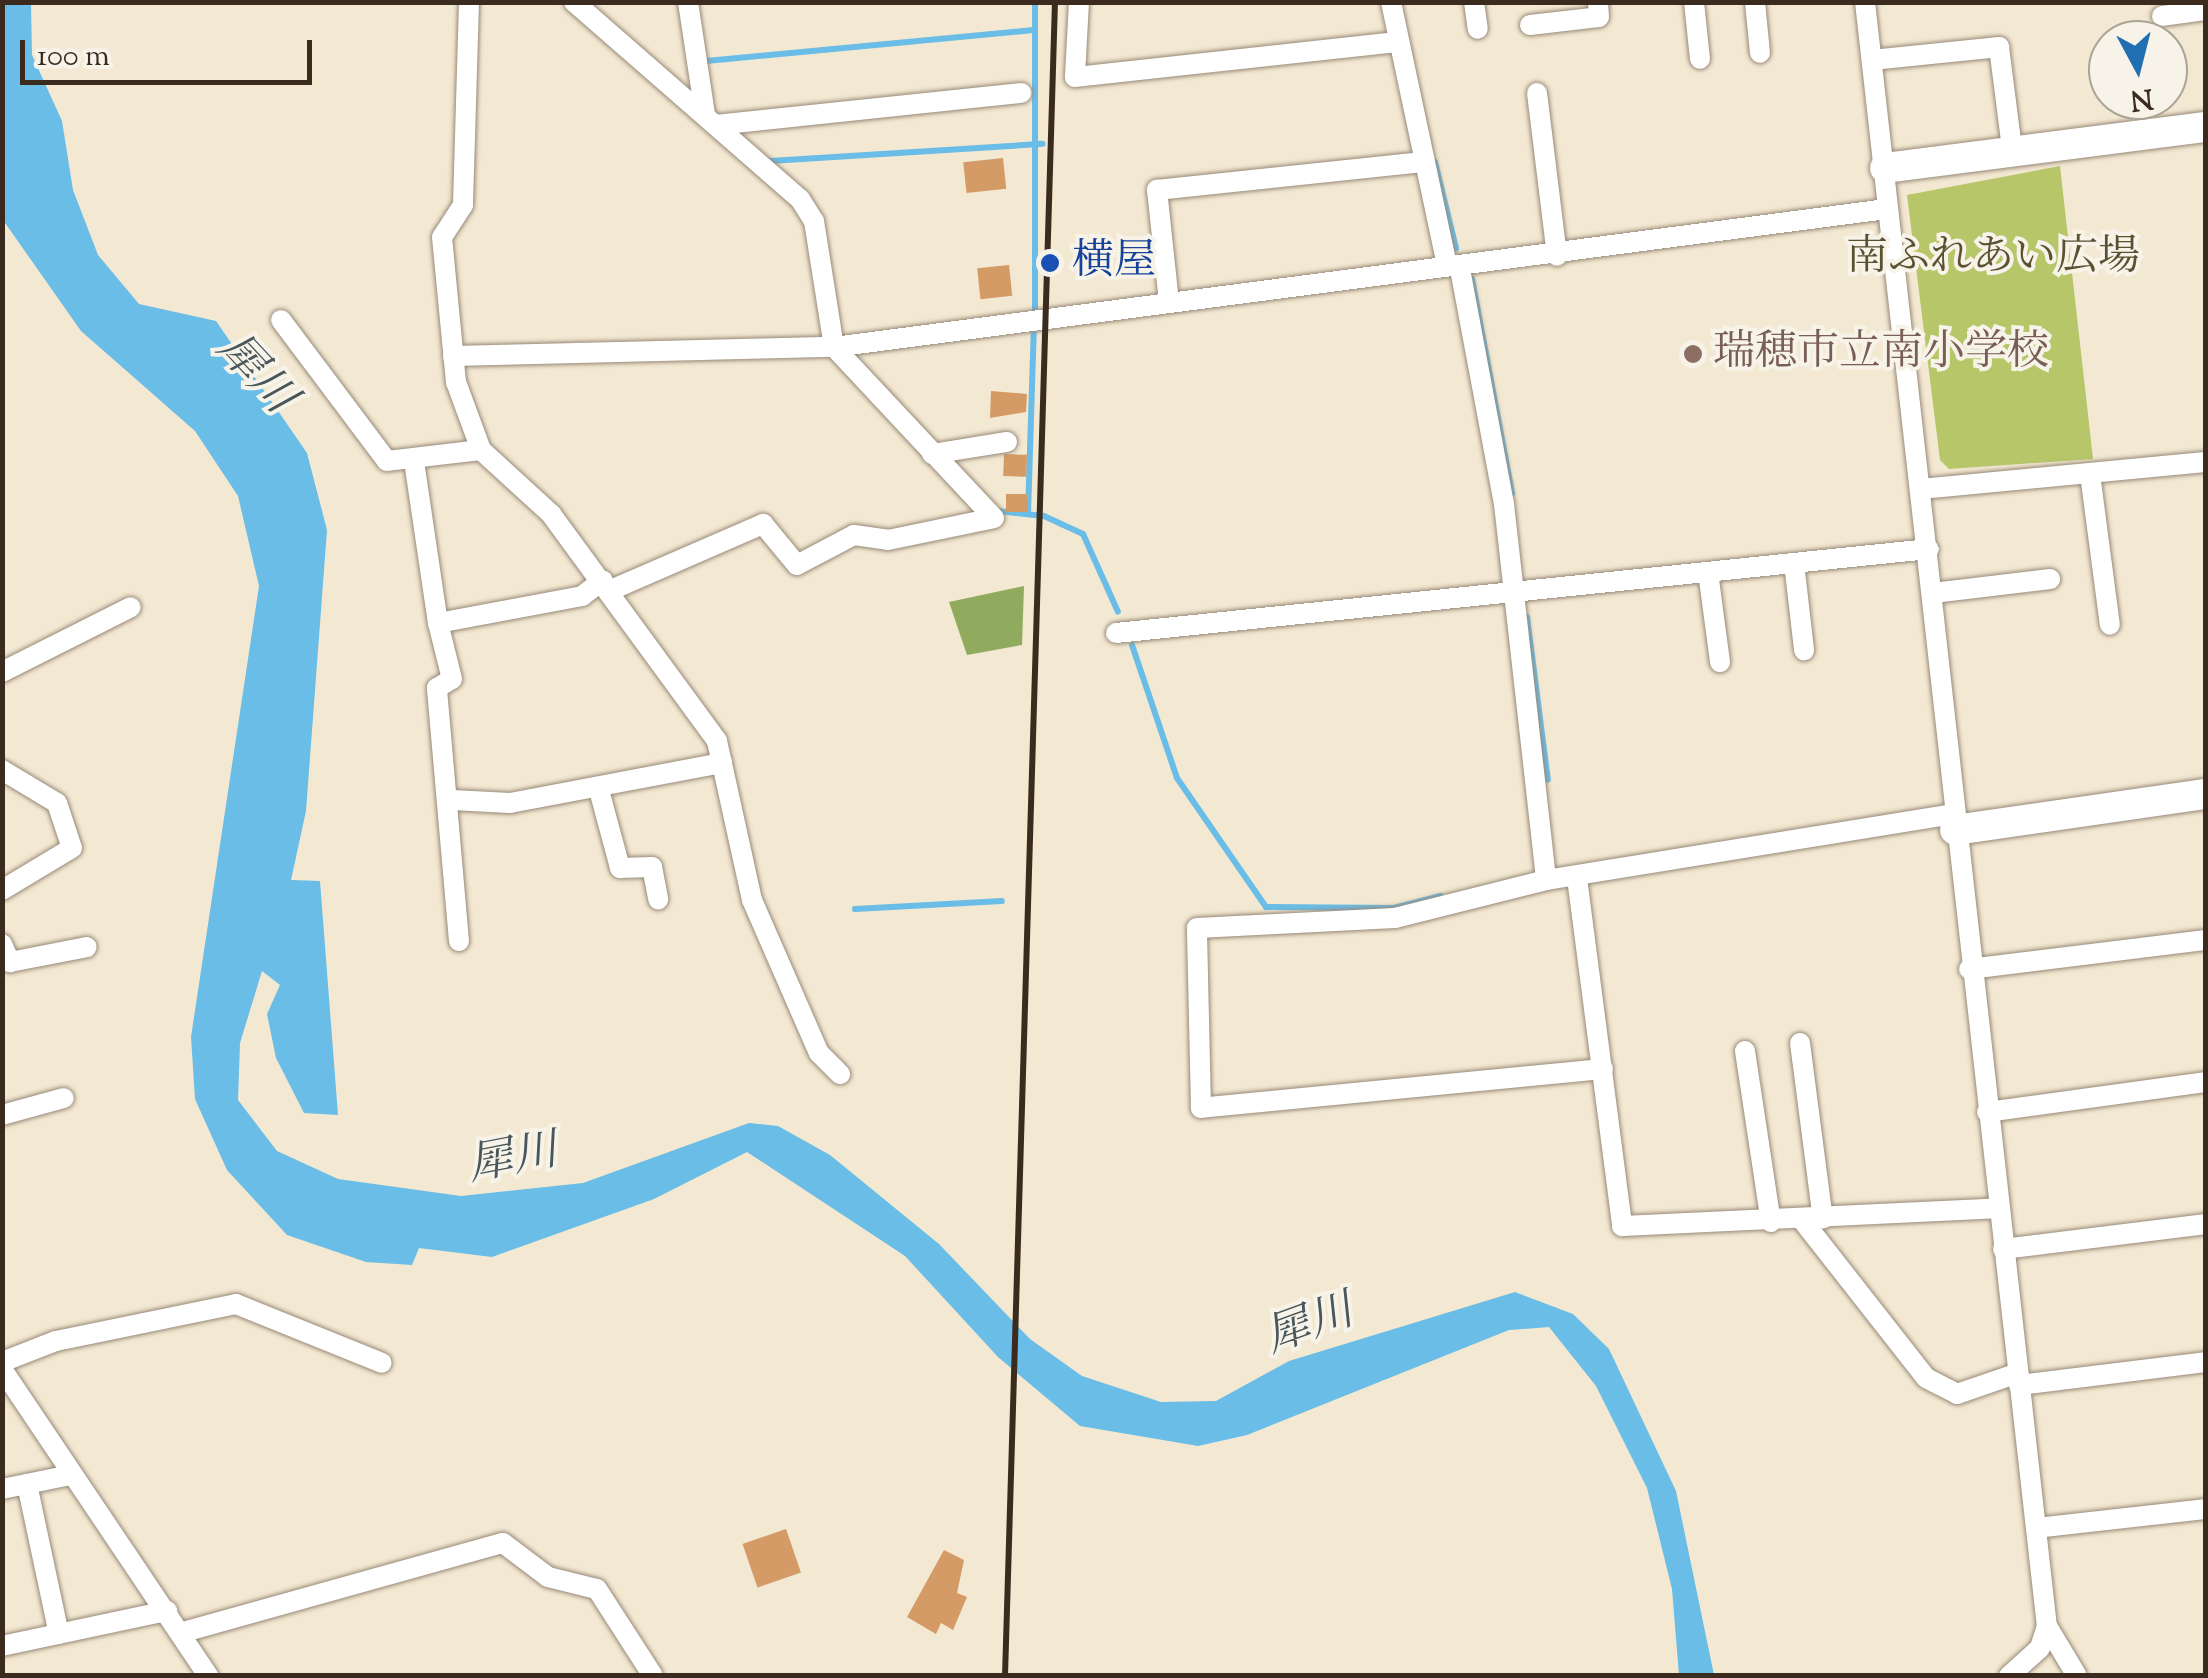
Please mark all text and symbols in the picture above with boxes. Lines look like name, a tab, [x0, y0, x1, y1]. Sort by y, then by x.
scale bar	[25, 20, 318, 82]
north arrow	[2088, 20, 2188, 120]
text: 100 m	[37, 36, 110, 79]
text: N	[2128, 77, 2155, 119]
park label: 南ふれあい広場	[1846, 234, 2140, 284]
place label: 横屋	[1072, 238, 1156, 288]
marker: 横屋	[1037, 250, 1063, 276]
water label: 犀川	[204, 324, 304, 426]
place label: 瑞穂市立南小学校	[1713, 329, 2049, 379]
marker: 瑞穂市立南小学校	[1682, 343, 1704, 365]
water label: 犀川	[464, 1126, 562, 1196]
water label: 犀川	[1258, 1286, 1362, 1368]

